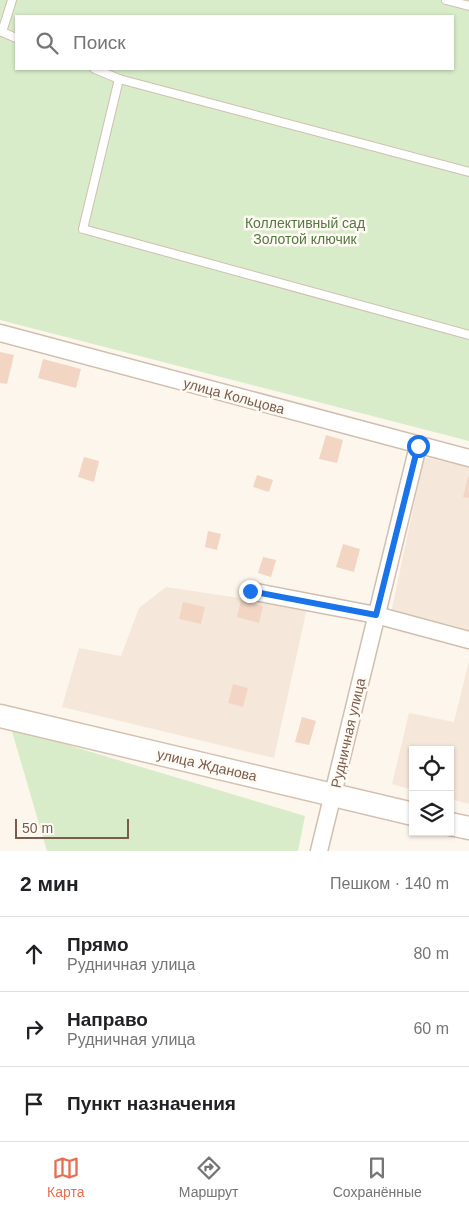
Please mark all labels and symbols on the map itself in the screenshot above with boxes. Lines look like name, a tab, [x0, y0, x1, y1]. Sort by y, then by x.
park label: Коллективный сад Золотой ключик	[245, 215, 365, 247]
street label: улица Кольцова	[182, 375, 287, 417]
route start	[407, 435, 430, 458]
route end	[239, 580, 262, 603]
street label: Рудничная улица	[328, 676, 368, 790]
street label: улица Жданова	[156, 746, 259, 784]
scale bar	[15, 816, 129, 839]

